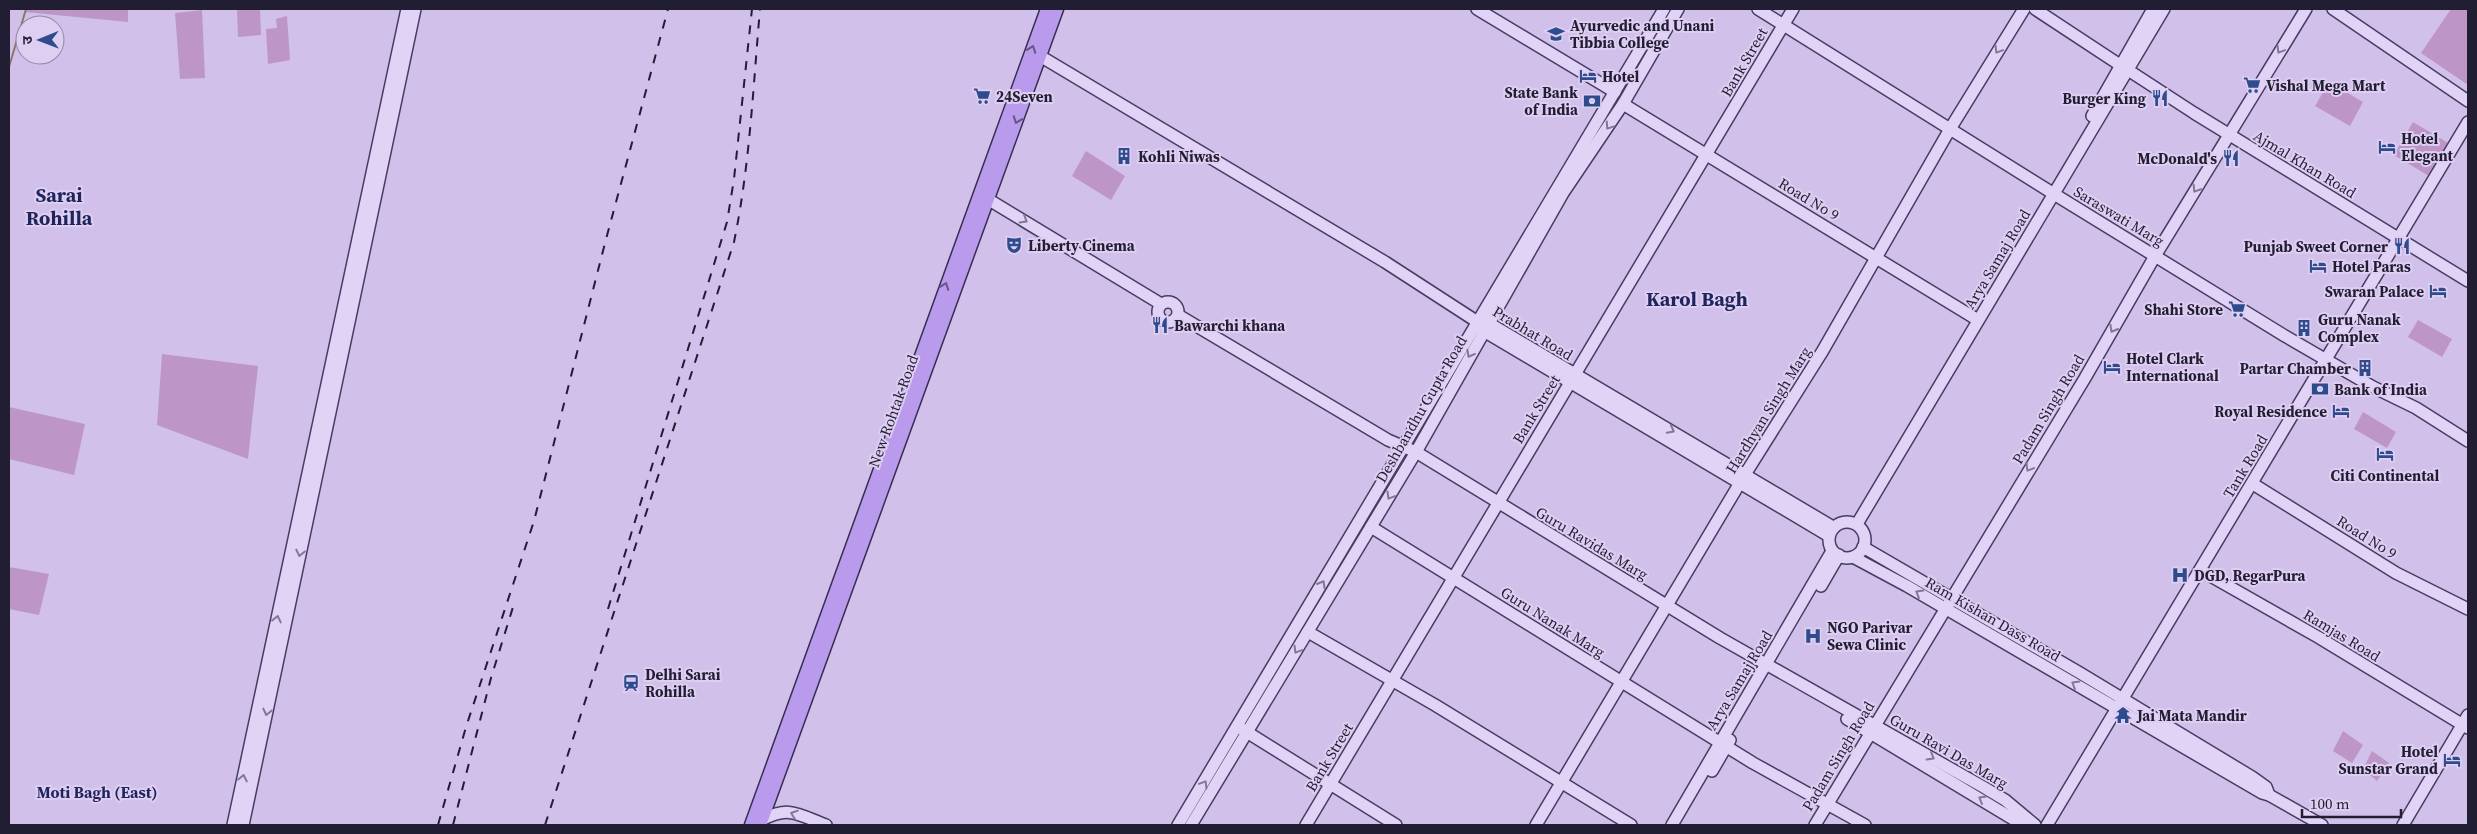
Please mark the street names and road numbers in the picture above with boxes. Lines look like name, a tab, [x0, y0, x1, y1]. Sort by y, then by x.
street label: Bank Street	[1716, 23, 1772, 100]
street label: Ajmal Khan Road	[2250, 125, 2361, 203]
street label: Road No 9	[1775, 173, 1843, 225]
street label: Saraswati Marg	[2070, 181, 2168, 251]
street label: Arya Samaj Road	[1959, 205, 2035, 313]
street label: Prabhat Road	[1489, 301, 1577, 365]
street label: Deshbandhu Gupta Road	[1370, 331, 1472, 486]
street label: Hardhyan Singh Marg	[1720, 342, 1816, 477]
street label: Padam Singh Road	[2007, 350, 2089, 468]
street label: New Rohtak Road	[863, 351, 923, 470]
street label: Bank Street	[1507, 371, 1565, 447]
street label: Tank Road	[2218, 430, 2272, 502]
street label: Guru Ravidas Marg	[1532, 501, 1652, 585]
street label: Road No 9	[2333, 510, 2401, 564]
street label: Ram Kishan Dass Road	[1921, 572, 2065, 667]
street label: Guru Nanak Marg	[1497, 582, 1609, 663]
street label: Ramjas Road	[2299, 604, 2385, 667]
street label: Arya Samaj Road	[1701, 626, 1777, 734]
street label: Padam Singh Road	[1797, 697, 1879, 815]
street label: Guru Ravi Das Marg	[1886, 709, 2012, 794]
street label: Bank Street	[1300, 719, 1358, 795]

